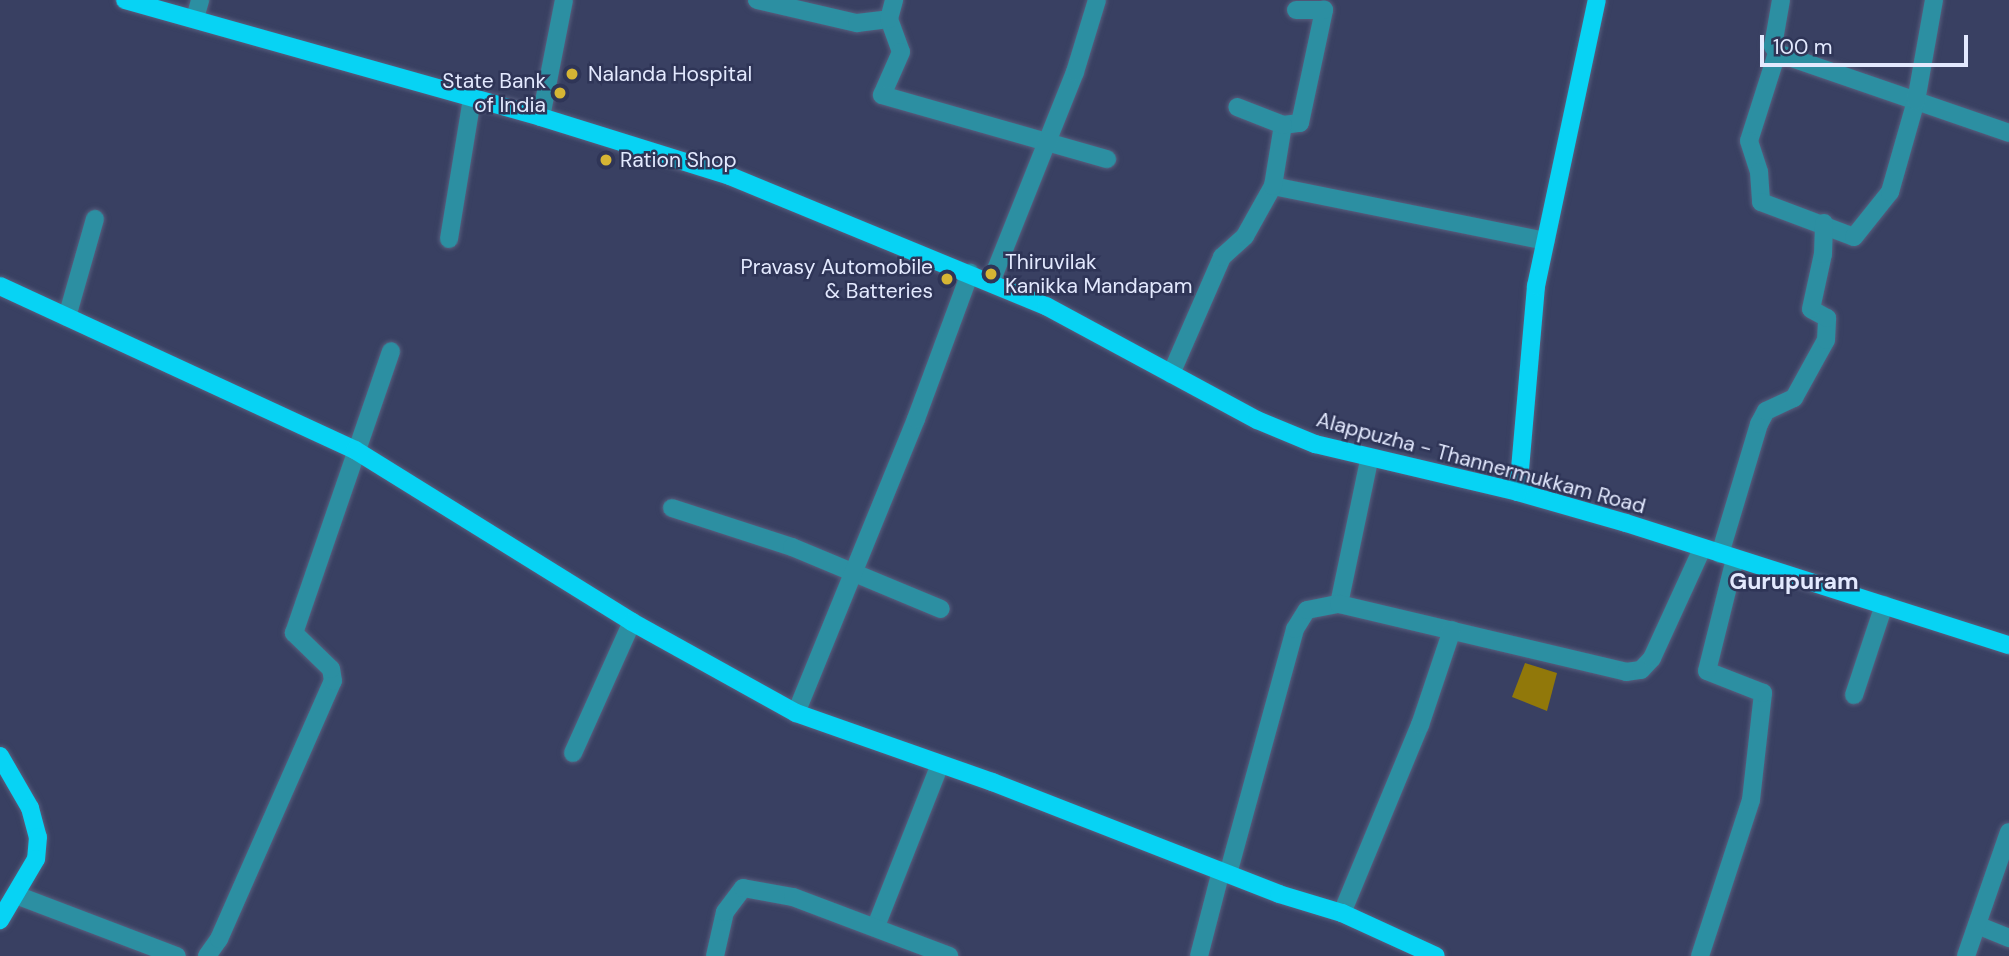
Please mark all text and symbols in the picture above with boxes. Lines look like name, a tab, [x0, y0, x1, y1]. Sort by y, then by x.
scale bar	[1764, 21, 1972, 65]
text: 100 m	[1773, 33, 1833, 61]
place label: Nalanda Hospital	[588, 61, 752, 87]
marker: Nalanda Hospital	[562, 64, 582, 84]
place label: State Bank of India	[442, 68, 546, 118]
marker: State Bank of India	[552, 85, 568, 101]
place label: Ration Shop	[620, 147, 737, 173]
marker: Ration Shop	[598, 152, 614, 168]
place label: Thiruvilak Kanikka Mandapam	[1005, 249, 1192, 299]
place label: Pravasy Automobile & Batteries	[741, 254, 933, 304]
marker: Thiruvilak Kanikka Mandapam	[983, 266, 999, 282]
marker: Pravasy Automobile & Batteries	[939, 271, 955, 287]
street label: Alappuzha - Thannermukkam Road	[1314, 407, 1648, 519]
district label: Gurupuram	[1729, 567, 1859, 595]

